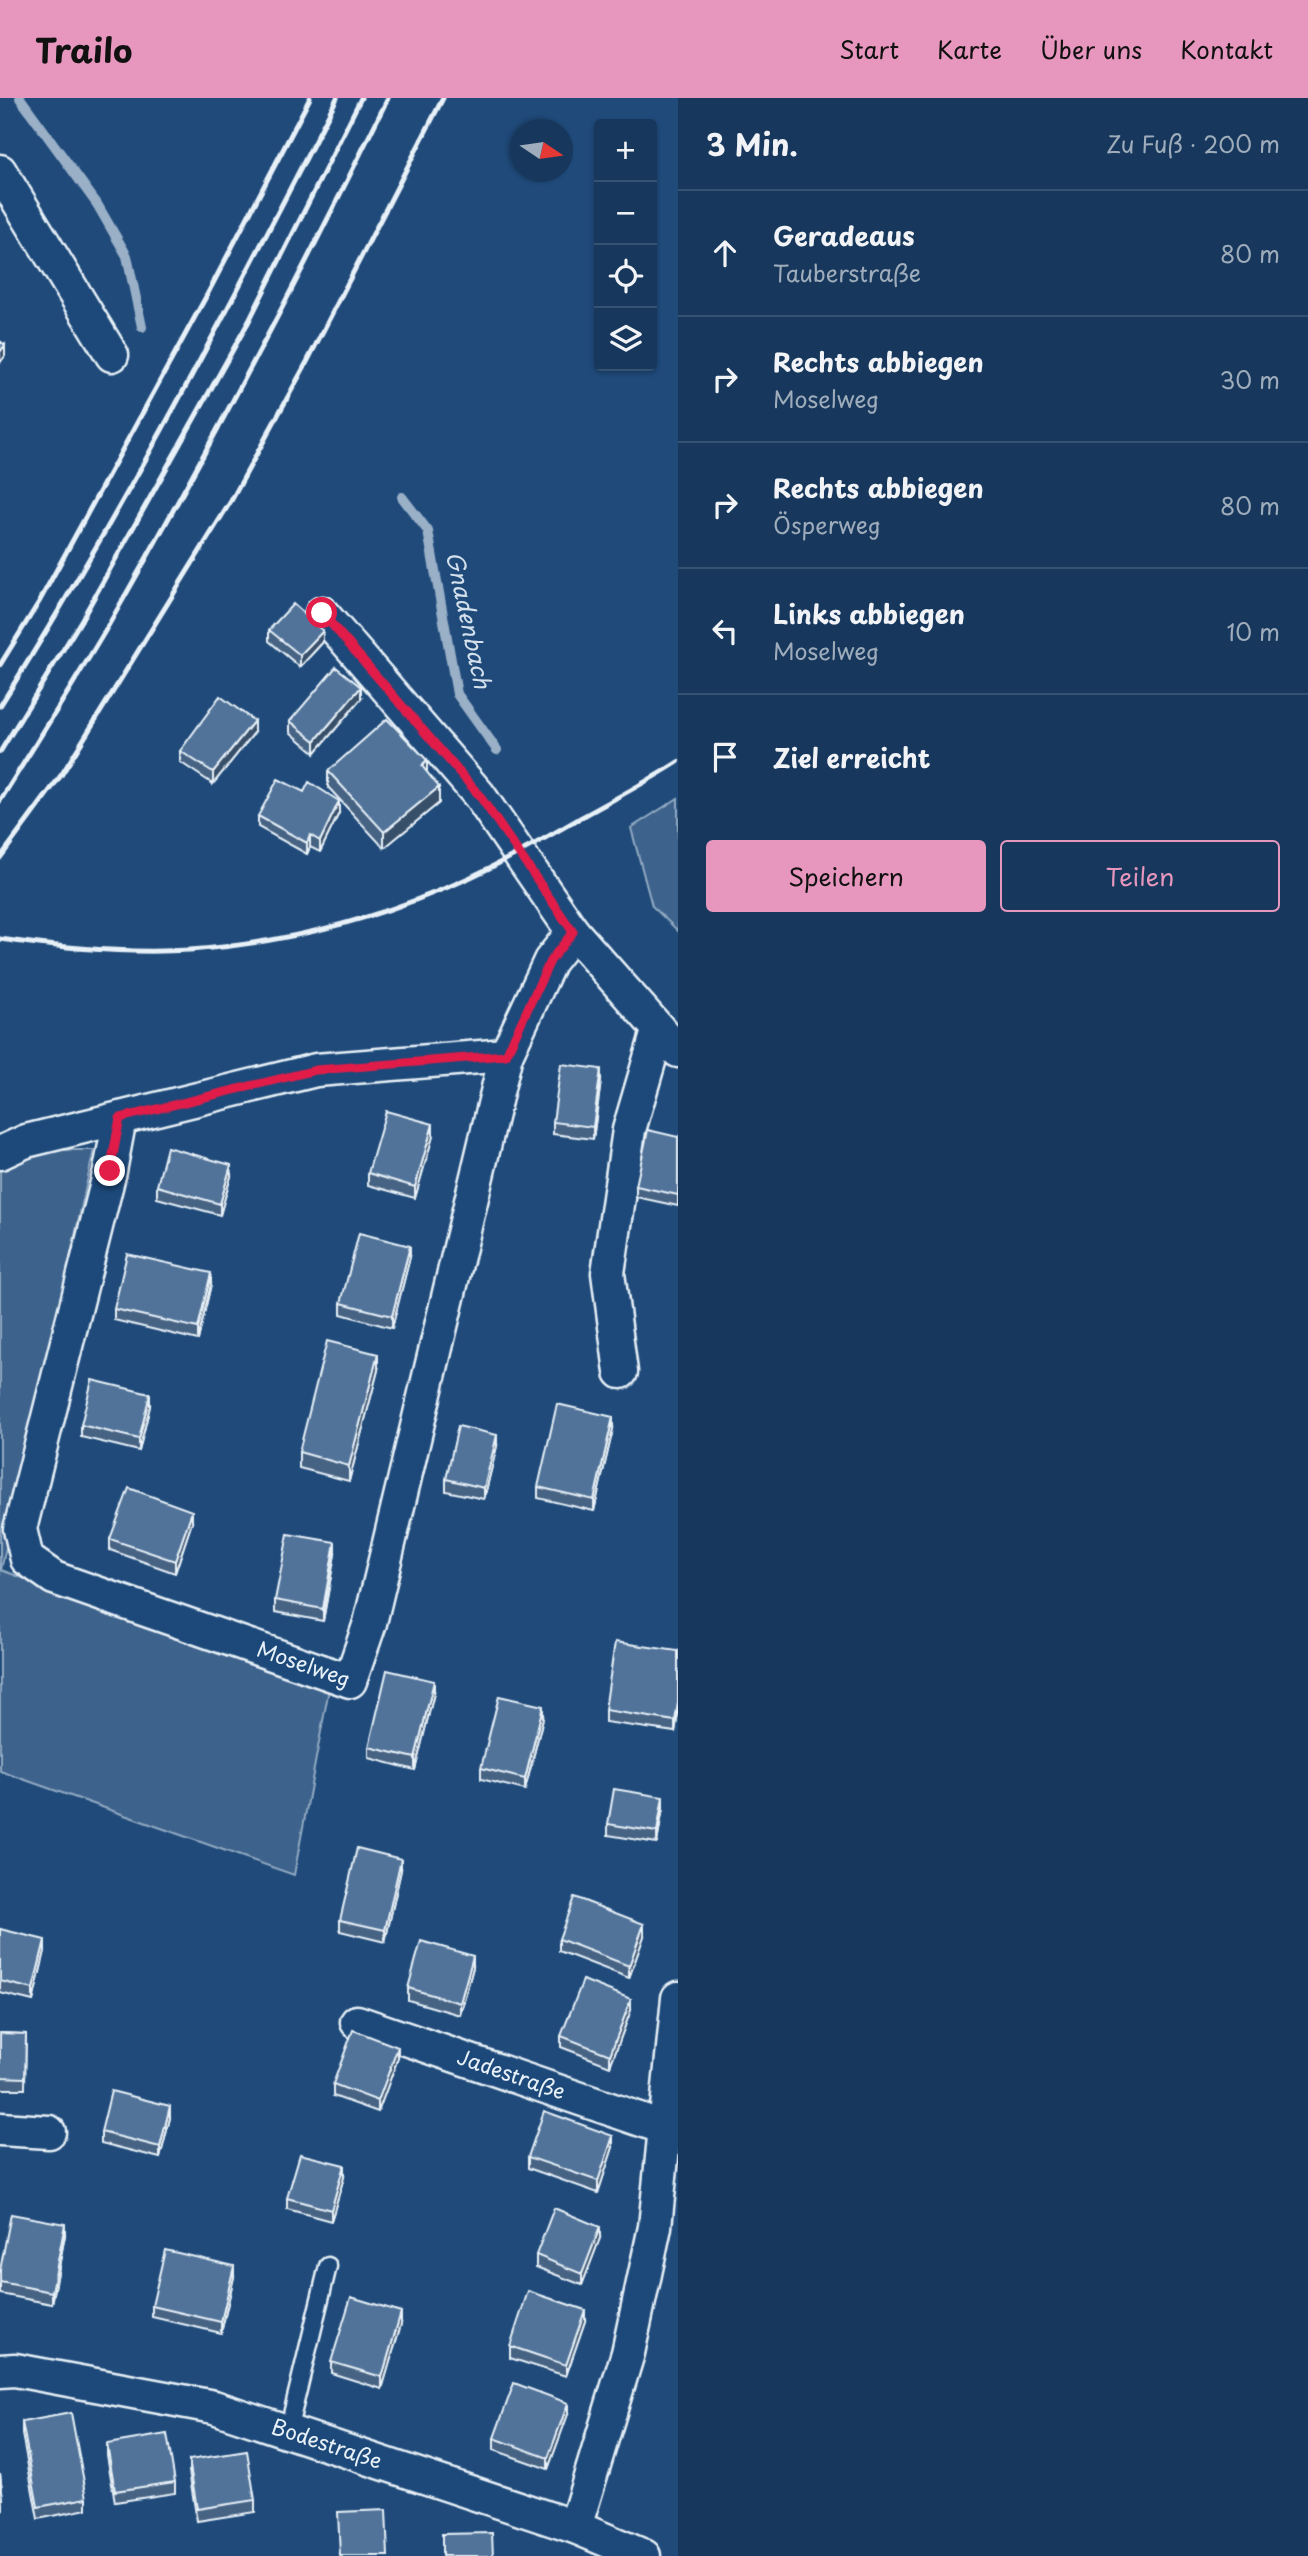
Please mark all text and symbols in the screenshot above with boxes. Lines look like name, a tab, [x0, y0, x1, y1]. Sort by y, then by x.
text: Trailo	[35, 24, 132, 74]
text: Start	[839, 31, 899, 67]
text: Karte	[937, 31, 1002, 67]
text: Über uns	[1040, 31, 1142, 67]
text: Kontakt	[1180, 31, 1273, 67]
north arrow	[510, 119, 573, 182]
map controls	[594, 119, 657, 371]
button: +	[594, 119, 657, 182]
text: 3 Min.	[706, 121, 798, 166]
text: Zu Fuß · 200 m	[1106, 126, 1280, 161]
button: −	[594, 182, 657, 245]
text: Geradeaus	[773, 216, 915, 255]
icon: ahead	[706, 234, 744, 272]
text: 80 m	[1220, 236, 1280, 271]
button: locate	[594, 245, 657, 308]
text: Tauberstraße	[773, 255, 921, 290]
button: layers	[594, 308, 657, 371]
text: Rechts abbiegen	[773, 342, 984, 381]
icon: right	[706, 360, 744, 398]
text: 30 m	[1219, 362, 1280, 397]
text: Moselweg	[773, 381, 879, 416]
text: Rechts abbiegen	[773, 468, 984, 507]
icon: right	[706, 486, 744, 524]
text: 80 m	[1220, 488, 1280, 523]
text: Ösperweg	[773, 507, 881, 542]
water label: Gnadenbach	[438, 548, 501, 692]
text: Links abbiegen	[773, 594, 965, 633]
route start	[306, 597, 337, 628]
icon: left	[706, 612, 744, 650]
text: 10 m	[1226, 614, 1280, 649]
text: Moselweg	[773, 633, 879, 668]
icon: arrive	[706, 738, 744, 776]
text: Ziel erreicht	[773, 738, 931, 777]
button: Speichern	[706, 840, 986, 912]
button: Teilen	[1000, 840, 1280, 912]
route end	[94, 1155, 125, 1186]
street label: Moselweg	[253, 1632, 355, 1694]
street label: Jadestraße	[453, 2040, 570, 2107]
street label: Bodestraße	[268, 2409, 387, 2476]

